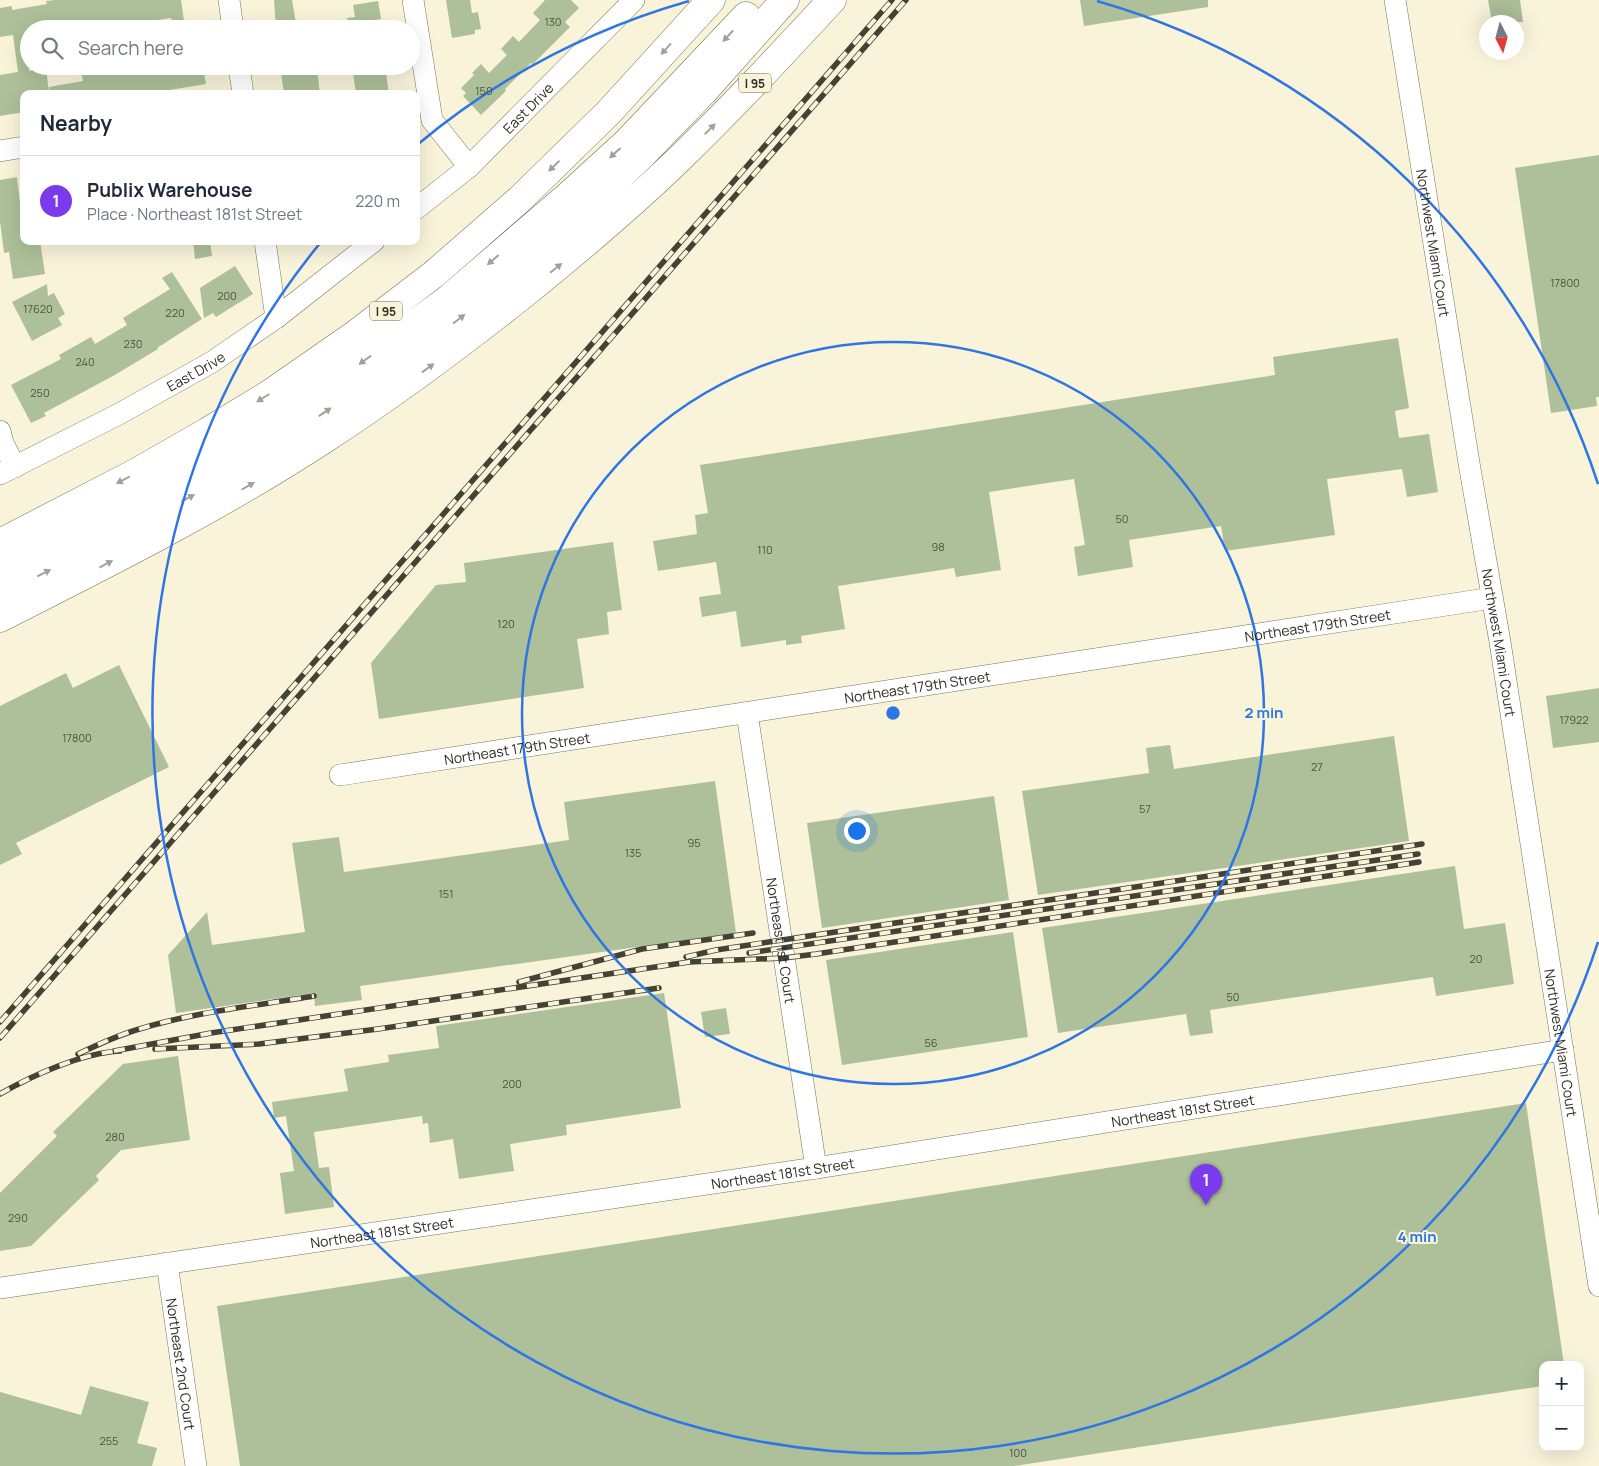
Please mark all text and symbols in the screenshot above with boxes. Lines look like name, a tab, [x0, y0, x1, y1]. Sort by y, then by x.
house number: 130	[544, 14, 562, 29]
north arrow	[1479, 15, 1524, 60]
search box	[20, 20, 420, 75]
one-way arrow	[722, 30, 734, 42]
icon: search	[38, 34, 66, 62]
text: Search here	[78, 35, 184, 61]
one-way arrow	[661, 42, 672, 55]
road number: I 95	[739, 74, 771, 92]
street label: East Drive	[498, 78, 557, 137]
house number: 150	[475, 83, 493, 98]
text: Nearby	[40, 109, 112, 137]
one-way arrow	[704, 123, 716, 135]
one-way arrow	[610, 147, 622, 159]
one-way arrow	[548, 160, 560, 172]
street label: Northwest Miami Court	[1413, 168, 1455, 319]
text: Publix Warehouse	[87, 177, 252, 203]
text: 1	[52, 190, 60, 212]
text: 220 m	[355, 190, 400, 212]
text: Place · Northeast 181st Street	[87, 203, 302, 225]
one-way arrow	[487, 255, 500, 266]
one-way arrow	[549, 262, 562, 273]
house number: 17800	[1550, 275, 1580, 290]
house number: 200	[217, 288, 237, 303]
house number: 17620	[23, 301, 53, 316]
road number: I 95	[370, 302, 402, 321]
house number: 220	[165, 305, 185, 320]
one-way arrow	[452, 314, 466, 324]
house number: 230	[123, 336, 143, 351]
street label: East Drive	[163, 347, 228, 395]
house number: 240	[75, 354, 95, 369]
one-way arrow	[359, 355, 372, 366]
one-way arrow	[421, 363, 434, 373]
house number: 250	[30, 385, 50, 400]
one-way arrow	[257, 393, 270, 402]
one-way arrow	[319, 407, 332, 417]
one-way arrow	[115, 476, 130, 484]
one-way arrow	[241, 482, 256, 490]
one-way arrow	[180, 494, 195, 502]
house number: 50	[1115, 511, 1129, 526]
house number: 98	[931, 539, 945, 554]
house number: 110	[757, 542, 773, 557]
one-way arrow	[99, 560, 113, 569]
street label: Northwest Miami Court	[1478, 567, 1521, 718]
one-way arrow	[36, 569, 51, 577]
street label: Northeast 179th Street	[1243, 604, 1392, 645]
house number: 120	[497, 616, 515, 631]
street label: Northeast 179th Street	[843, 666, 992, 707]
text: 2 min	[1244, 702, 1284, 723]
centre of rings	[884, 704, 902, 722]
house number: 17922	[1559, 712, 1589, 727]
street label: Northeast 179th Street	[443, 727, 592, 768]
house number: 17800	[62, 730, 92, 745]
house number: 27	[1311, 759, 1323, 774]
house number: 57	[1139, 801, 1151, 816]
your location	[844, 818, 870, 844]
house number: 95	[687, 835, 701, 850]
house number: 135	[625, 845, 641, 860]
street label: Northeast 1st Court	[763, 876, 800, 1005]
house number: 151	[439, 886, 453, 901]
house number: 20	[1470, 951, 1482, 966]
street label: Northwest Miami Court	[1541, 967, 1582, 1118]
house number: 50	[1226, 989, 1240, 1004]
house number: 56	[924, 1035, 938, 1050]
house number: 200	[502, 1076, 522, 1091]
street label: Northeast 181st Street	[1110, 1089, 1256, 1131]
house number: 280	[105, 1129, 125, 1144]
street label: Northeast 181st Street	[710, 1153, 856, 1193]
pin: 1	[1190, 1164, 1222, 1205]
house number: 290	[8, 1210, 28, 1225]
street label: Northeast 181st Street	[309, 1212, 455, 1252]
text: 4 min	[1397, 1226, 1437, 1247]
street label: Northeast 2nd Court	[163, 1297, 200, 1432]
map controls	[1539, 1361, 1584, 1451]
button: +	[1539, 1361, 1584, 1406]
button: −	[1539, 1406, 1584, 1451]
house number: 255	[100, 1433, 118, 1448]
house number: 100	[1009, 1445, 1027, 1460]

